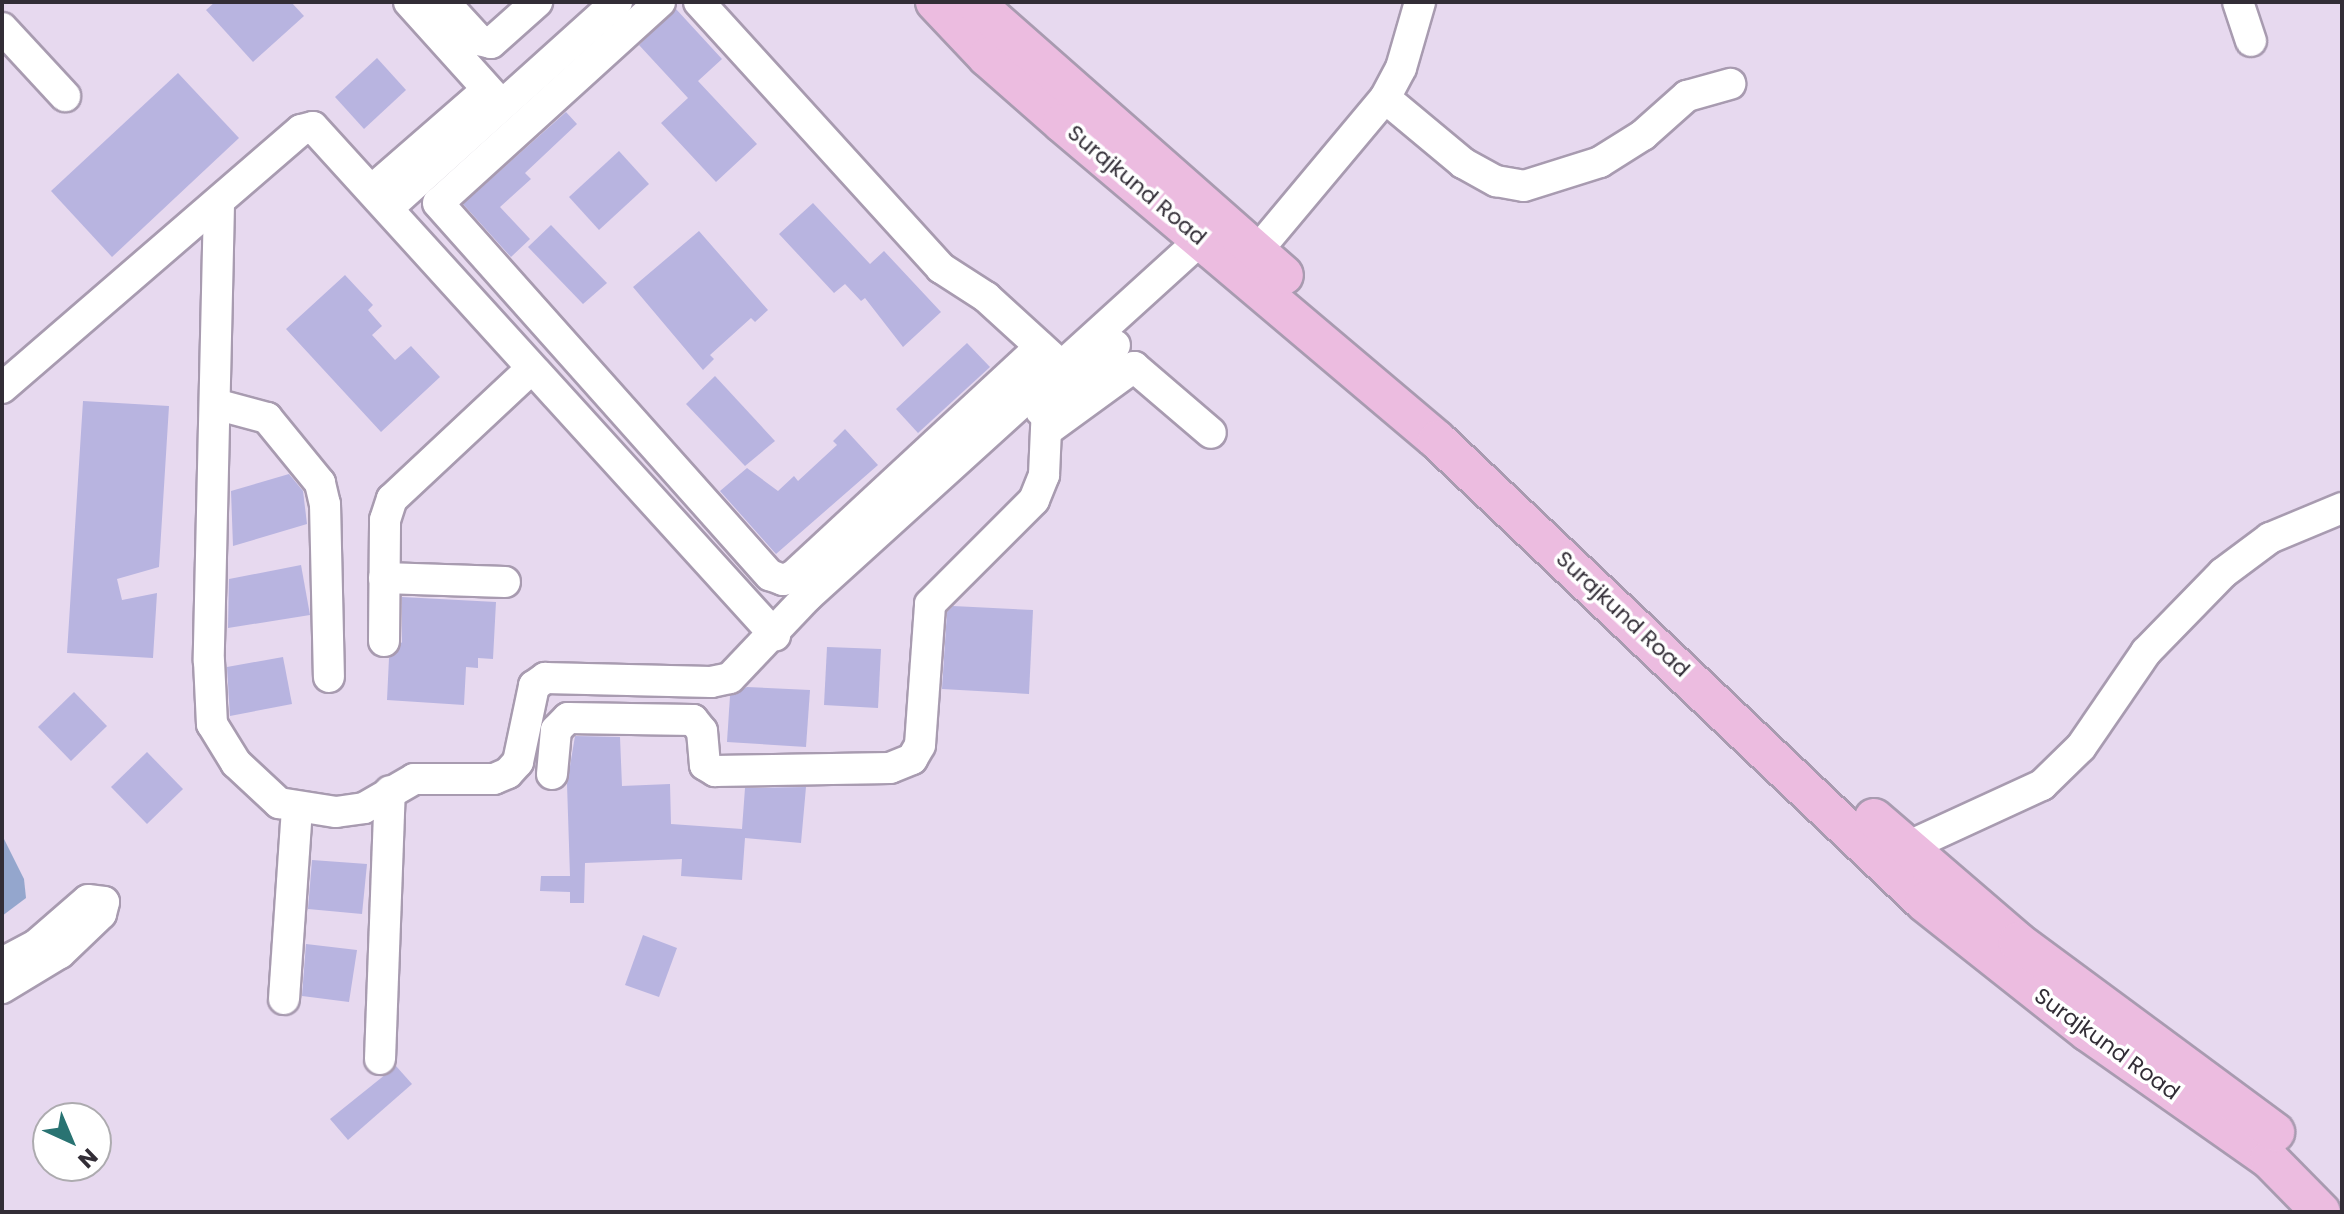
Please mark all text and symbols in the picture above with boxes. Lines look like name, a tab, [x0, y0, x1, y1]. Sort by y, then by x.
street label: Surajkund Road	[1062, 119, 1212, 251]
street label: Surajkund Road	[1551, 545, 1695, 683]
street label: Surajkund Road	[2029, 982, 2185, 1106]
north arrow	[32, 1102, 112, 1182]
text: N	[71, 1141, 104, 1175]

